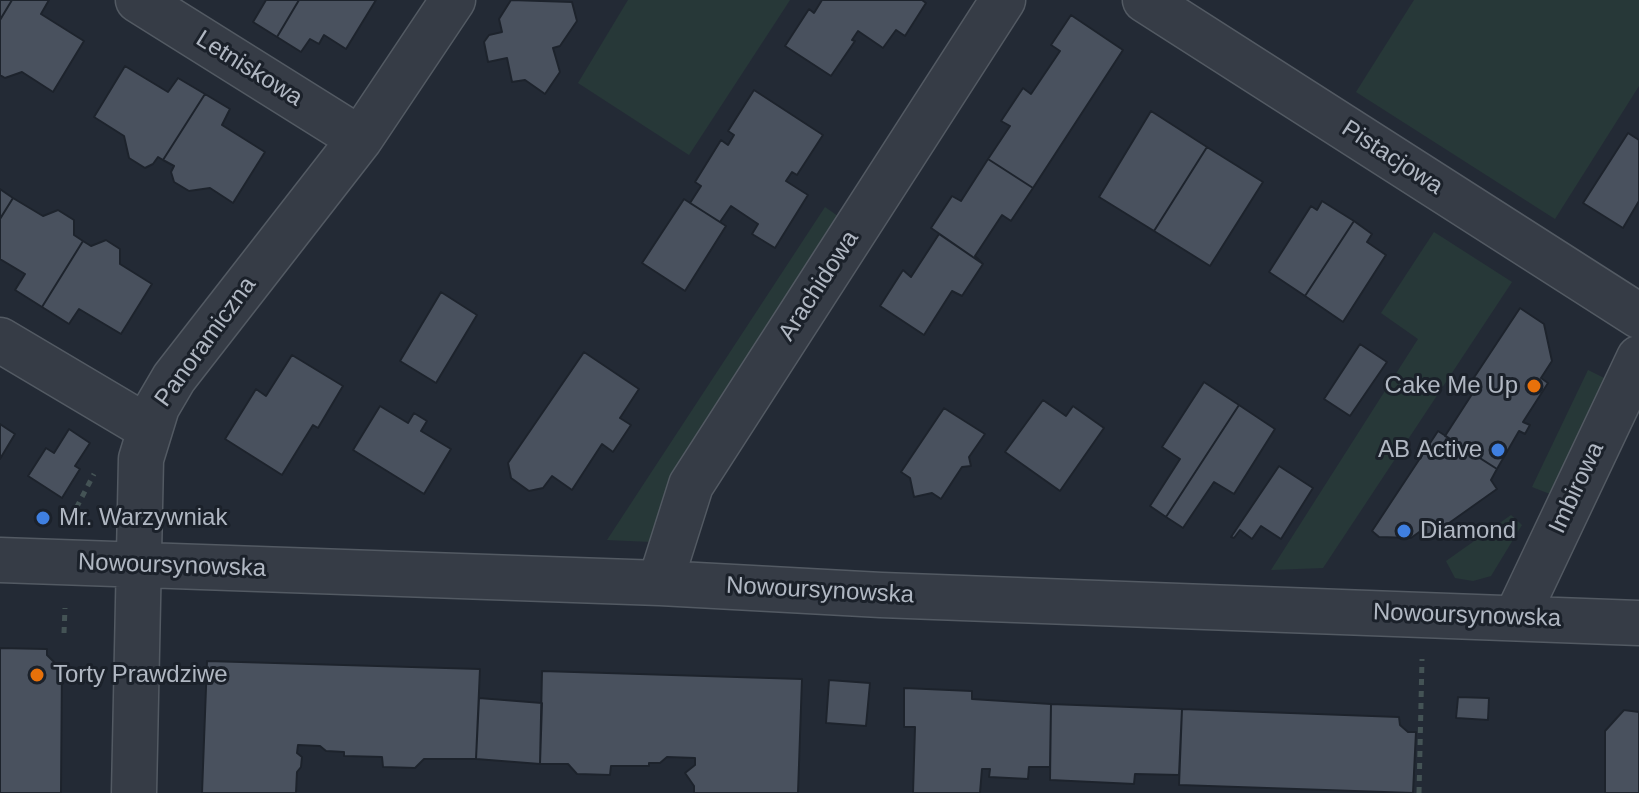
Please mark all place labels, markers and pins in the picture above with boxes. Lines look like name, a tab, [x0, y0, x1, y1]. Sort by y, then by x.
place label: Cake Me Up	[1385, 372, 1518, 400]
marker: Cake Me Up	[1525, 377, 1543, 395]
place label: AB Active	[1378, 436, 1482, 464]
marker: AB Active	[1489, 441, 1507, 459]
place label: Mr. Warzywniak	[59, 504, 227, 532]
marker: Mr. Warzywniak	[34, 509, 52, 527]
place label: Diamond	[1420, 517, 1516, 545]
marker: Diamond	[1395, 522, 1413, 540]
place label: Torty Prawdziwe	[53, 661, 228, 689]
marker: Torty Prawdziwe	[28, 666, 46, 684]

